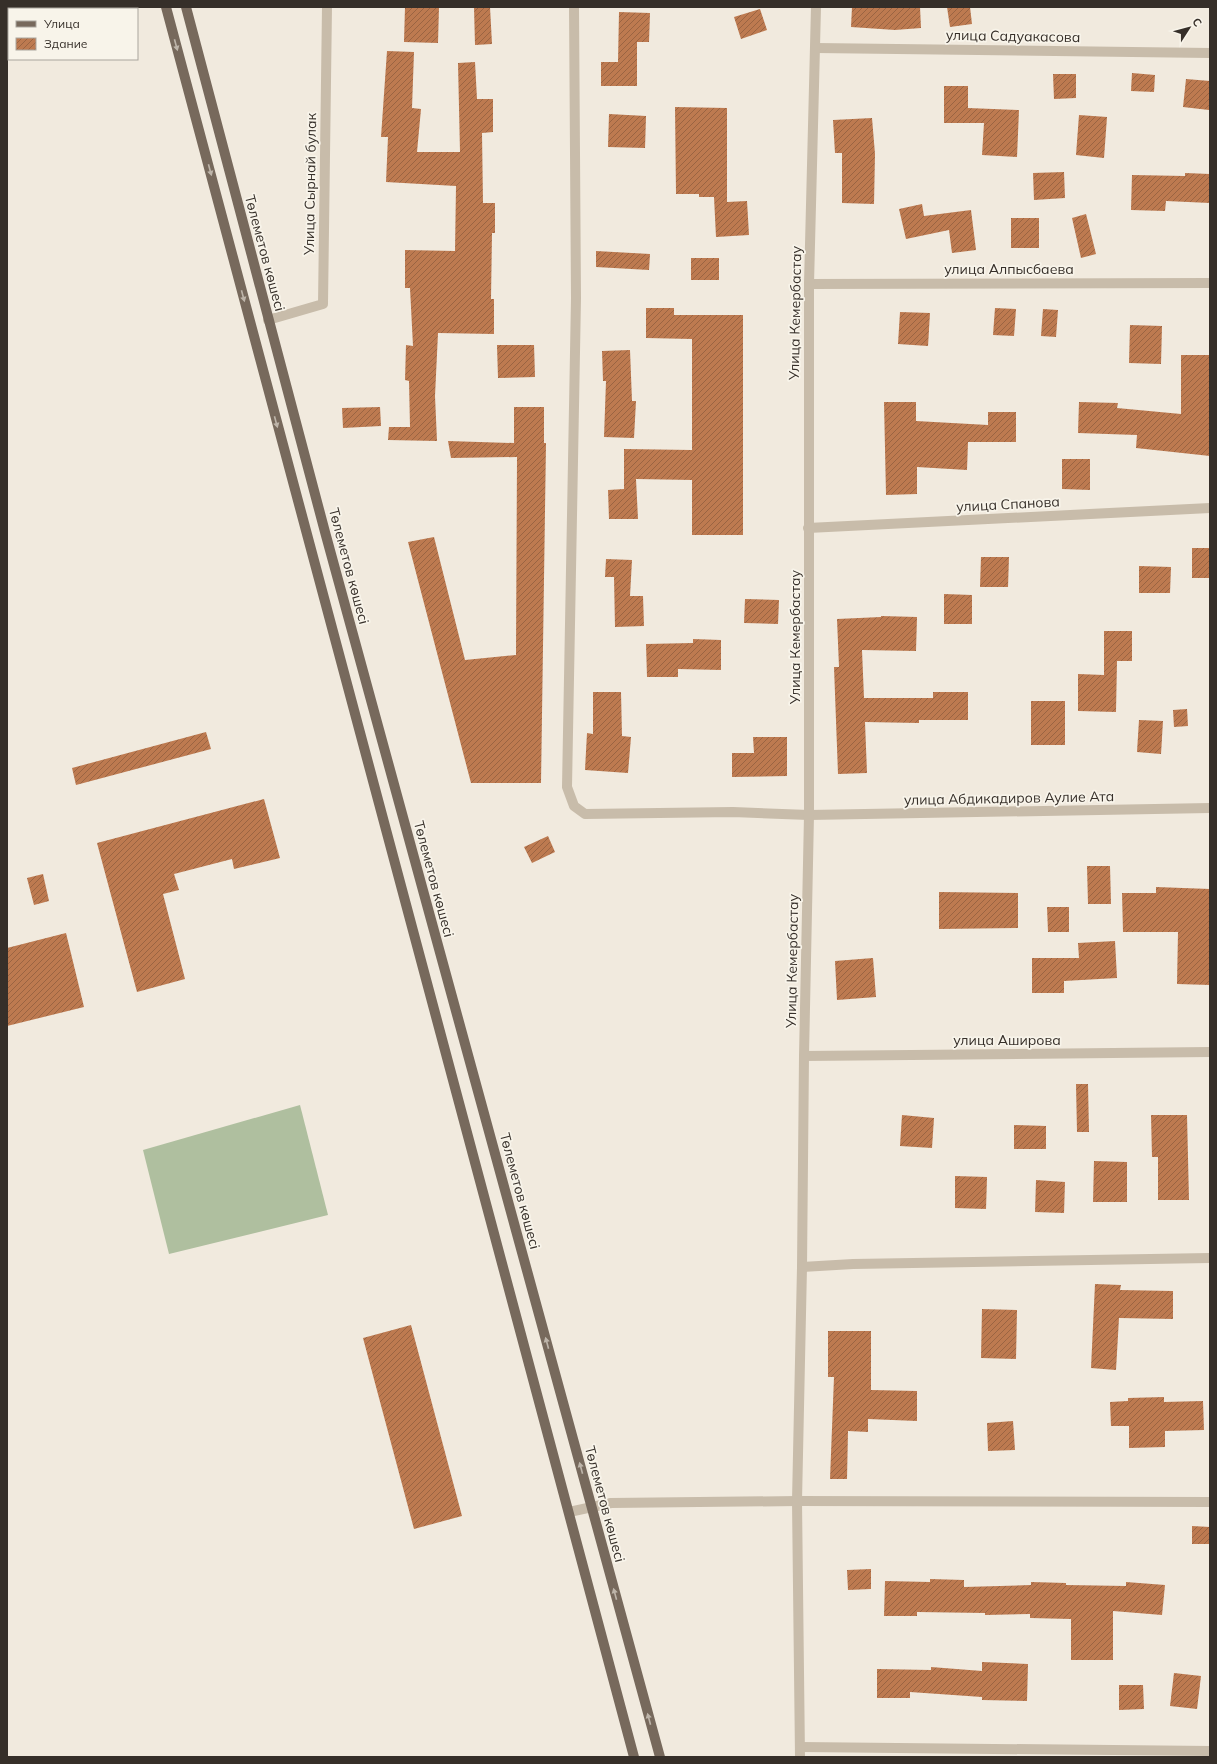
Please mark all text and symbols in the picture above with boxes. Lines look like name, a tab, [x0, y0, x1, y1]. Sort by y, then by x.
legend	[8, 8, 138, 60]
north arrow	[1169, 8, 1209, 48]
text: С	[1189, 15, 1205, 30]
text: Улица	[43, 16, 80, 31]
street label: улица Садуакасова	[946, 26, 1080, 46]
text: Здание	[44, 36, 88, 51]
one-way arrow	[174, 38, 180, 51]
street label: Улица Сырнай булак	[300, 112, 320, 256]
one-way arrow	[207, 165, 213, 177]
street label: Төлеметов көшесі	[241, 193, 289, 313]
street label: Улица Кемербастау	[785, 245, 805, 381]
street label: улица Алпысбаева	[944, 260, 1074, 278]
one-way arrow	[240, 290, 246, 302]
one-way arrow	[273, 416, 279, 428]
street label: улица Спанова	[956, 492, 1060, 516]
street label: Төлеметов көшесі	[325, 506, 373, 626]
street label: Улица Кемербастау	[786, 569, 804, 705]
street label: улица Абдикадиров Аулие Ата	[904, 787, 1114, 809]
street label: Төлеметов көшесі	[410, 819, 458, 939]
street label: Улица Кемербастау	[782, 893, 802, 1029]
street label: улица Аширова	[953, 1031, 1061, 1049]
street label: Төлеметов көшесі	[496, 1131, 544, 1251]
one-way arrow	[544, 1337, 550, 1349]
street label: Төлеметов көшесі	[581, 1444, 629, 1564]
one-way arrow	[578, 1462, 584, 1474]
one-way arrow	[612, 1588, 618, 1600]
one-way arrow	[646, 1713, 652, 1726]

